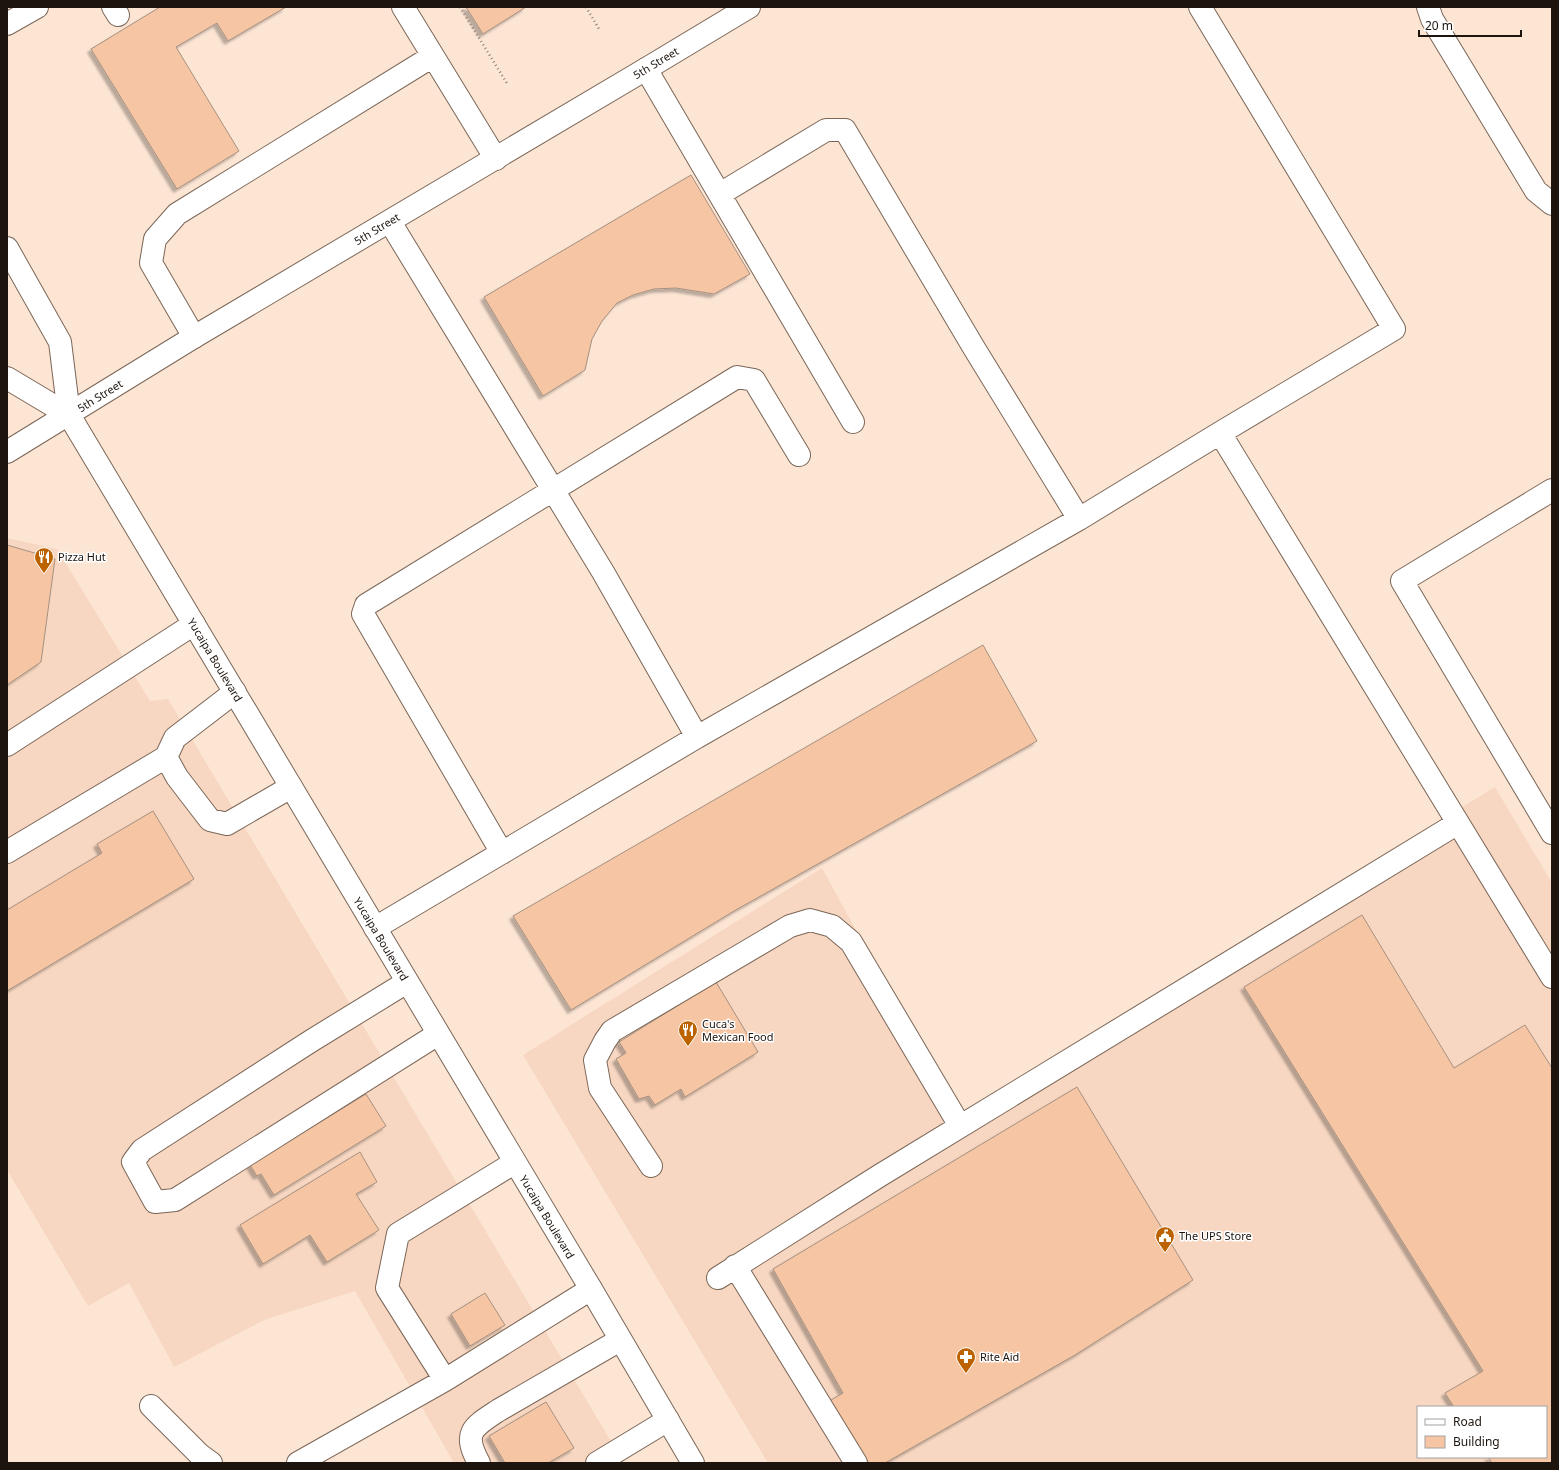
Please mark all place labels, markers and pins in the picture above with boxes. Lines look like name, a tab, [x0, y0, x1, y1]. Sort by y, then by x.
restaurant icon: Pizza Hut	[33, 546, 55, 574]
place label: Pizza Hut	[58, 549, 106, 564]
place label: Cuca's Mexican Food	[702, 1016, 774, 1044]
restaurant icon: Cuca's Mexican Food	[677, 1019, 699, 1047]
public building icon: The UPS Store	[1154, 1225, 1176, 1253]
place label: The UPS Store	[1179, 1228, 1252, 1243]
pharmacy icon: Rite Aid	[955, 1346, 977, 1374]
place label: Rite Aid	[980, 1349, 1019, 1364]

